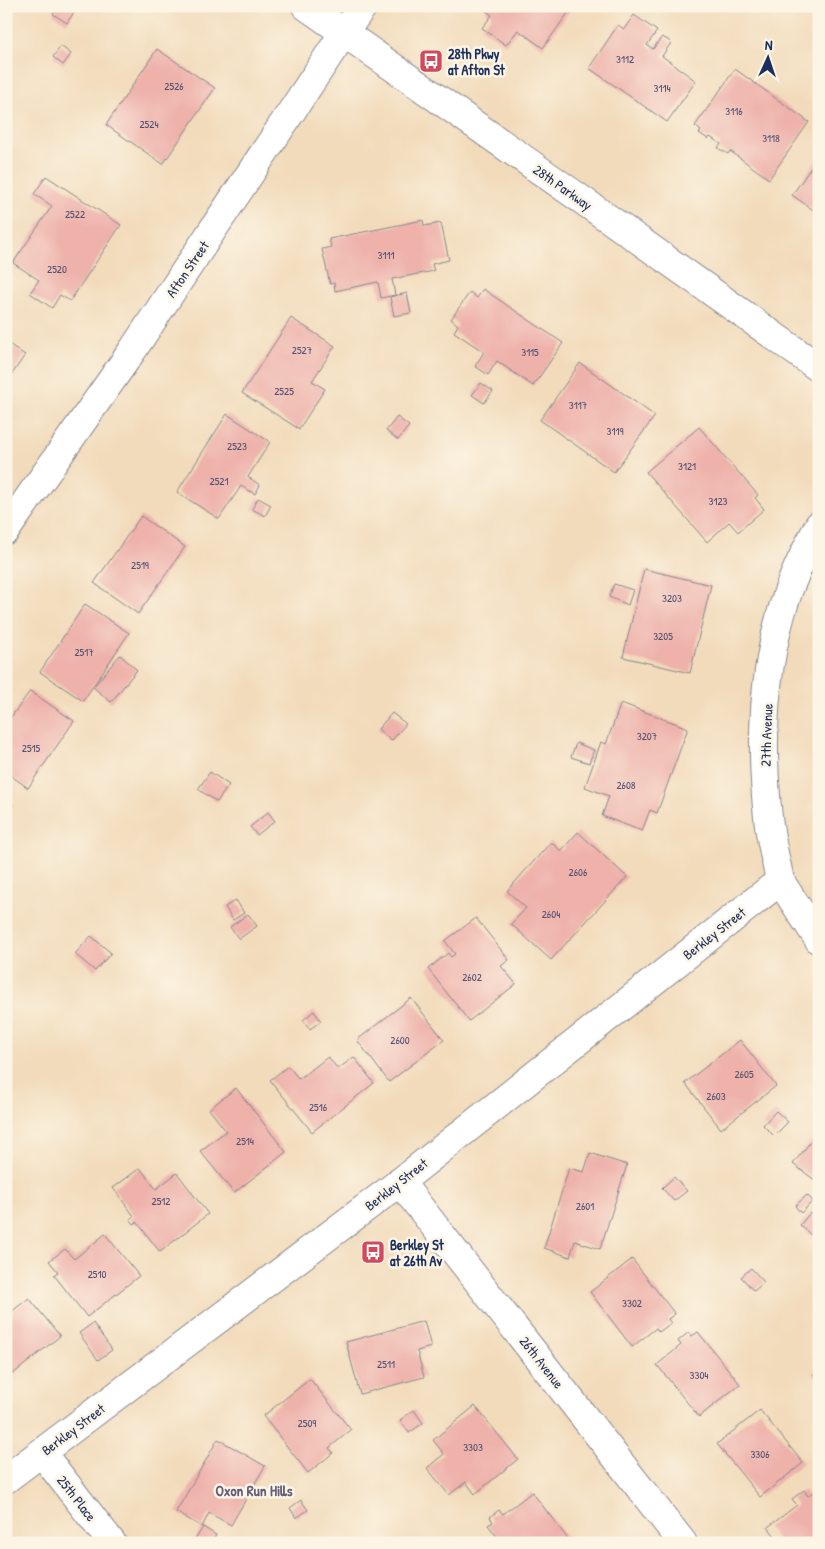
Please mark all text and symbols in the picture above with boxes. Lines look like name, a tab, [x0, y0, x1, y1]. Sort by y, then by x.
north arrow	[742, 32, 792, 82]
text: N	[764, 35, 773, 54]
place label: 28th Pkwy at Afton St	[448, 44, 506, 79]
bus stop icon: 28th Pkwy at Afton St	[418, 48, 444, 74]
house number: 3112	[616, 52, 634, 66]
house number: 2526	[164, 79, 184, 93]
house number: 3114	[653, 81, 671, 95]
house number: 3116	[725, 104, 743, 118]
house number: 2524	[139, 117, 159, 131]
house number: 3118	[762, 131, 780, 145]
street label: 28th Parkway	[529, 160, 596, 215]
house number: 2522	[65, 207, 85, 221]
street label: Afton Street	[161, 237, 213, 301]
house number: 3111	[378, 248, 394, 262]
house number: 2520	[47, 262, 67, 276]
house number: 2527	[292, 343, 312, 357]
house number: 3115	[521, 345, 539, 359]
house number: 2525	[274, 384, 294, 398]
house number: 3117	[569, 398, 587, 412]
house number: 3119	[607, 424, 623, 438]
house number: 2523	[227, 439, 247, 453]
house number: 3121	[678, 459, 696, 473]
house number: 2521	[210, 474, 228, 488]
house number: 3123	[709, 494, 728, 508]
house number: 2519	[131, 558, 149, 572]
house number: 3203	[662, 591, 682, 605]
house number: 3205	[653, 629, 673, 643]
house number: 2517	[74, 645, 94, 659]
street label: 27th Avenue	[755, 703, 777, 767]
house number: 3207	[637, 729, 657, 743]
house number: 2515	[22, 741, 41, 755]
house number: 2608	[616, 778, 636, 792]
house number: 2606	[569, 865, 588, 879]
street label: Berkley Street	[679, 902, 750, 964]
house number: 2604	[542, 907, 560, 921]
house number: 2602	[462, 970, 482, 984]
house number: 2600	[390, 1033, 410, 1047]
house number: 2605	[734, 1067, 754, 1081]
house number: 2603	[706, 1089, 726, 1103]
house number: 2516	[309, 1100, 328, 1114]
house number: 2514	[236, 1134, 254, 1148]
street label: Berkley Street	[361, 1153, 432, 1215]
house number: 2512	[152, 1194, 170, 1208]
house number: 2601	[576, 1199, 594, 1213]
place label: Berkley St at 26th Av	[390, 1235, 445, 1270]
bus stop icon: Berkley St at 26th Av	[360, 1239, 386, 1265]
house number: 2510	[88, 1267, 106, 1281]
house number: 3302	[622, 1296, 642, 1310]
street label: 26th Avenue	[516, 1332, 569, 1392]
house number: 2511	[377, 1357, 395, 1371]
house number: 3304	[690, 1368, 708, 1382]
street label: Berkley Street	[37, 1399, 109, 1460]
house number: 2509	[298, 1416, 316, 1430]
house number: 3303	[463, 1440, 483, 1454]
house number: 3306	[750, 1447, 770, 1461]
street label: 25th Place	[53, 1471, 101, 1525]
district label: Oxon Run Hills	[216, 1480, 293, 1501]

